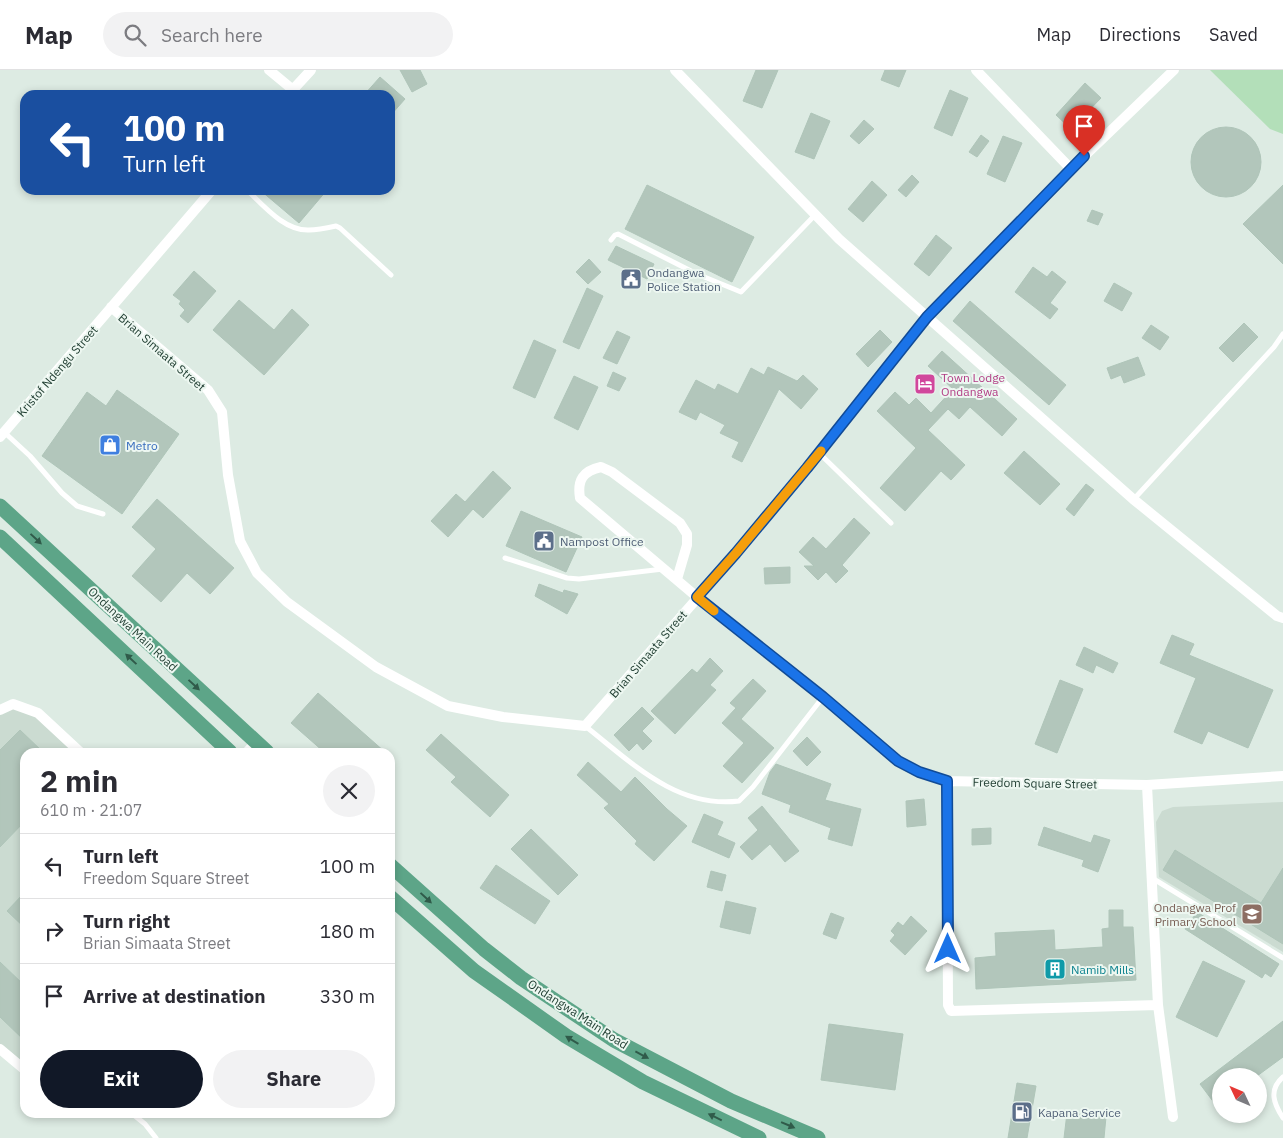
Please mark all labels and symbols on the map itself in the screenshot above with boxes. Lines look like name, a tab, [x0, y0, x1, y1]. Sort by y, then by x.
pin	[1063, 105, 1105, 156]
place label: Ondangwa Police Station	[647, 265, 721, 294]
public building icon: Ondangwa Police Station	[619, 267, 643, 291]
street label: Brian Simaata Street	[115, 310, 209, 394]
street label: Kristof Ndengu Street	[13, 322, 101, 420]
place label: Town Lodge Ondangwa	[941, 370, 1005, 399]
hotel icon: Town Lodge Ondangwa	[913, 372, 937, 396]
shop icon: Metro	[98, 433, 122, 457]
place label: Metro	[126, 438, 158, 453]
public building icon: Nampost Office	[532, 529, 556, 553]
one-way arrow	[29, 533, 41, 545]
place label: Nampost Office	[560, 534, 644, 549]
street label: Ondangwa Main Road	[85, 584, 181, 674]
street label: Brian Simaata Street	[606, 607, 690, 701]
one-way arrow	[125, 653, 137, 665]
one-way arrow	[187, 679, 199, 691]
street label: Freedom Square Street	[972, 774, 1098, 792]
one-way arrow	[419, 892, 431, 904]
place label: Ondangwa Prof Primary School	[1154, 900, 1236, 929]
school or university icon: Ondangwa Prof Primary School	[1240, 902, 1264, 926]
position arrow	[921, 922, 973, 974]
building icon: Namib Mills	[1043, 957, 1067, 981]
place label: Namib Mills	[1071, 962, 1134, 977]
street label: Ondangwa Main Road	[525, 976, 631, 1052]
one-way arrow	[566, 1035, 579, 1044]
one-way arrow	[635, 1050, 649, 1059]
north arrow	[1212, 1068, 1268, 1122]
fuel station icon: Kapana Service	[1010, 1100, 1034, 1124]
place label: Kapana Service	[1038, 1105, 1121, 1120]
one-way arrow	[708, 1113, 722, 1121]
one-way arrow	[781, 1122, 795, 1130]

